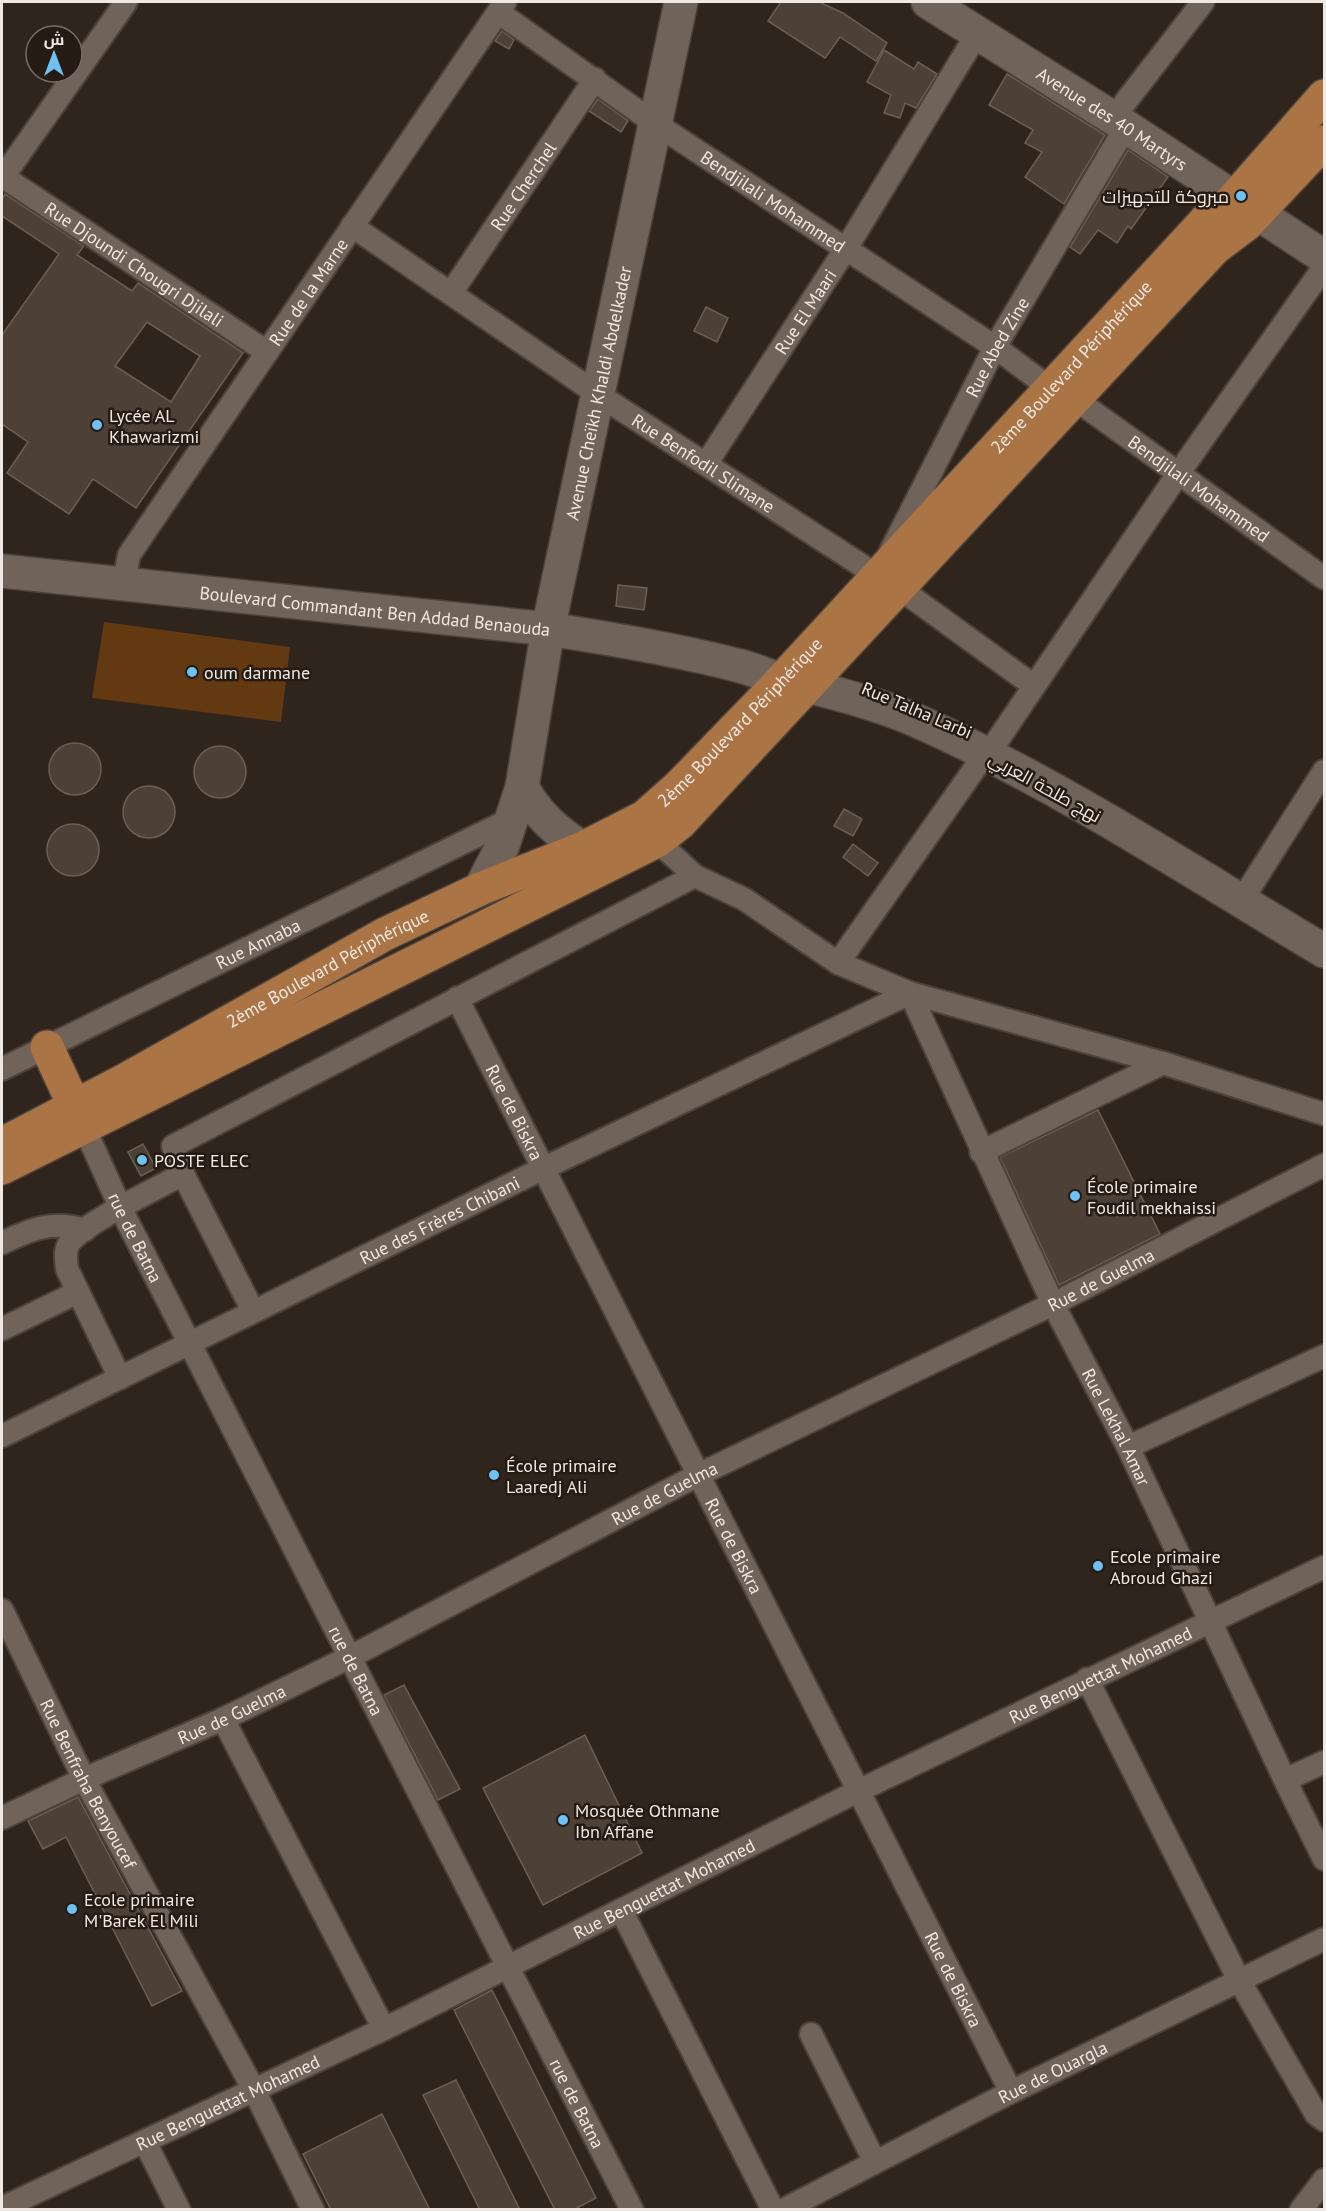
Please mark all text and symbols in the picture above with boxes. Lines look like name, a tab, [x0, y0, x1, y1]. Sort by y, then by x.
north arrow	[24, 24, 84, 84]
text: ش	[44, 29, 64, 49]
street label: Avenue des 40 Martyrs	[1033, 62, 1192, 175]
street label: Rue Cherchel	[485, 137, 561, 235]
street label: Bendjilali Mohammed	[696, 145, 850, 257]
place label: مبروكة للتجهيزات	[1102, 185, 1229, 208]
marker: مبروكة للتجهيزات	[1234, 189, 1248, 203]
street label: Rue Djoundi Chougri Djilali	[41, 196, 228, 332]
street label: Rue de la Marne	[263, 233, 353, 350]
street label: Avenue Cheïkh Khaldi Abdelkader	[560, 264, 636, 522]
street label: Rue El Maari	[769, 264, 841, 358]
street label: 2ème Boulevard Périphérique	[985, 275, 1156, 458]
street label: Rue Abed Zine	[960, 293, 1034, 401]
place label: Lycée AL Khawarizmi	[109, 404, 199, 448]
street label: Rue Benfodil Slimane	[628, 408, 779, 518]
marker: Lycée AL Khawarizmi	[90, 418, 104, 432]
street label: Bendjilali Mohammed	[1124, 430, 1274, 547]
street label: Boulevard Commandant Ben Addad Benaouda	[198, 581, 551, 641]
street label: 2ème Boulevard Périphérique	[652, 632, 827, 812]
place label: oum darmane	[204, 661, 310, 684]
marker: oum darmane	[185, 665, 199, 679]
street label: Rue Talha Larbi	[858, 676, 976, 744]
street label: نهج طلحة العربي	[983, 747, 1105, 830]
street label: 2ème Boulevard Périphérique	[222, 904, 432, 1032]
street label: Rue Annaba	[212, 913, 304, 974]
street label: Rue de Biskra	[481, 1060, 549, 1164]
place label: POSTE ELEC	[154, 1149, 249, 1172]
marker: POSTE ELEC	[135, 1153, 149, 1167]
street label: Rue des Frères Chibani	[355, 1170, 523, 1269]
place label: École primaire Foudil mekhaissi	[1087, 1175, 1216, 1219]
street label: rue de Batna	[104, 1189, 168, 1286]
marker: École primaire Foudil mekhaissi	[1068, 1189, 1082, 1203]
street label: Rue de Guelma	[1044, 1243, 1158, 1316]
street label: Rue Lekhal Amar	[1077, 1364, 1156, 1489]
place label: École primaire Laaredj Ali	[506, 1454, 617, 1498]
street label: Rue de Guelma	[607, 1456, 721, 1530]
marker: École primaire Laaredj Ali	[487, 1468, 501, 1482]
street label: Rue de Biskra	[701, 1494, 768, 1598]
place label: Ecole primaire Abroud Ghazi	[1110, 1545, 1221, 1589]
marker: Ecole primaire Abroud Ghazi	[1091, 1559, 1105, 1573]
street label: Rue Benguettat Mohamed	[1005, 1621, 1196, 1728]
street label: rue de Batna	[324, 1622, 389, 1719]
street label: Rue de Guelma	[174, 1679, 289, 1749]
street label: Rue Benfraha Benyoucef	[35, 1695, 143, 1873]
place label: Mosquée Othmane Ibn Affane	[575, 1799, 720, 1843]
marker: Mosquée Othmane Ibn Affane	[556, 1813, 570, 1827]
street label: Rue Benguettat Mohamed	[569, 1833, 759, 1944]
place label: Ecole primaire M'Barek El Mili	[84, 1888, 199, 1932]
marker: Ecole primaire M'Barek El Mili	[65, 1902, 79, 1916]
street label: Rue de Biskra	[920, 1928, 988, 2031]
street label: Rue de Ouargla	[994, 2035, 1111, 2108]
street label: Rue Benguettat Mohamed	[132, 2049, 323, 2155]
street label: rue de Batna	[545, 2054, 610, 2152]

